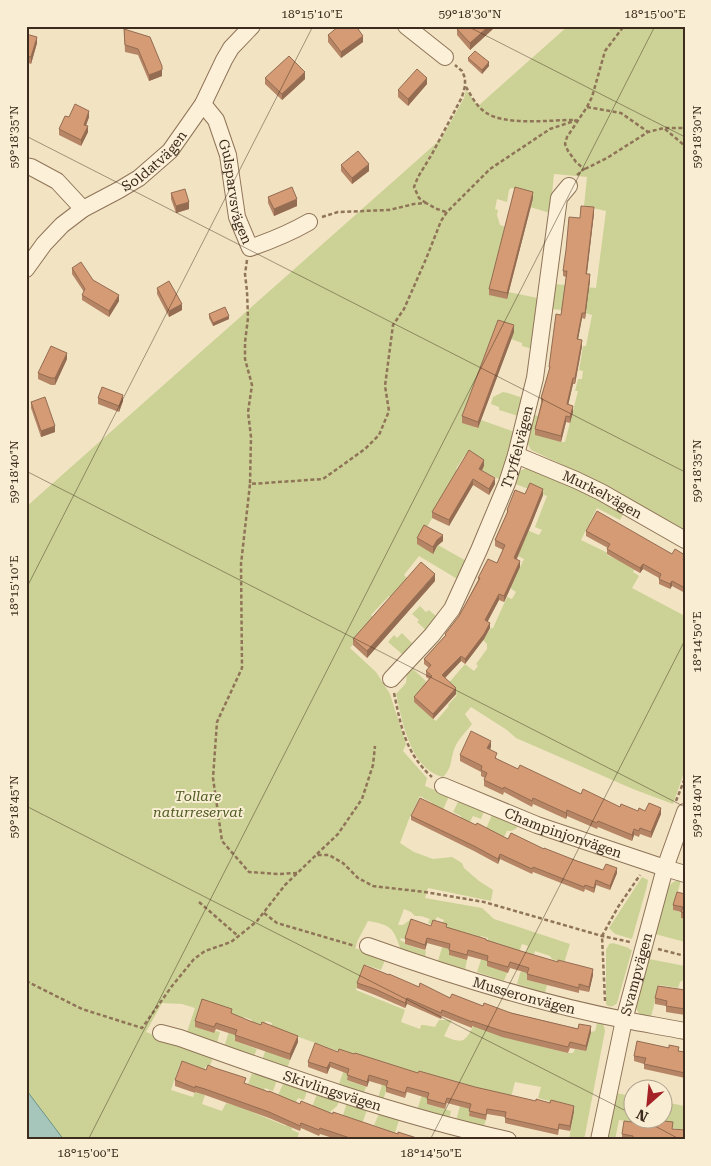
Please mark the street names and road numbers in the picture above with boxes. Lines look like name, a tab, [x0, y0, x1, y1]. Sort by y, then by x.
street label: Soldatvägen	[118, 127, 190, 195]
street label: Gulsparvsvägen	[215, 137, 255, 247]
street label: Tryffelvägen	[498, 404, 536, 491]
street label: Murkelvägen	[560, 467, 645, 522]
street label: Champinjonvägen	[502, 804, 624, 861]
street label: Svampvägen	[618, 931, 655, 1018]
street label: Musseronvägen	[471, 974, 577, 1017]
street label: Skivlingsvägen	[281, 1067, 383, 1114]

